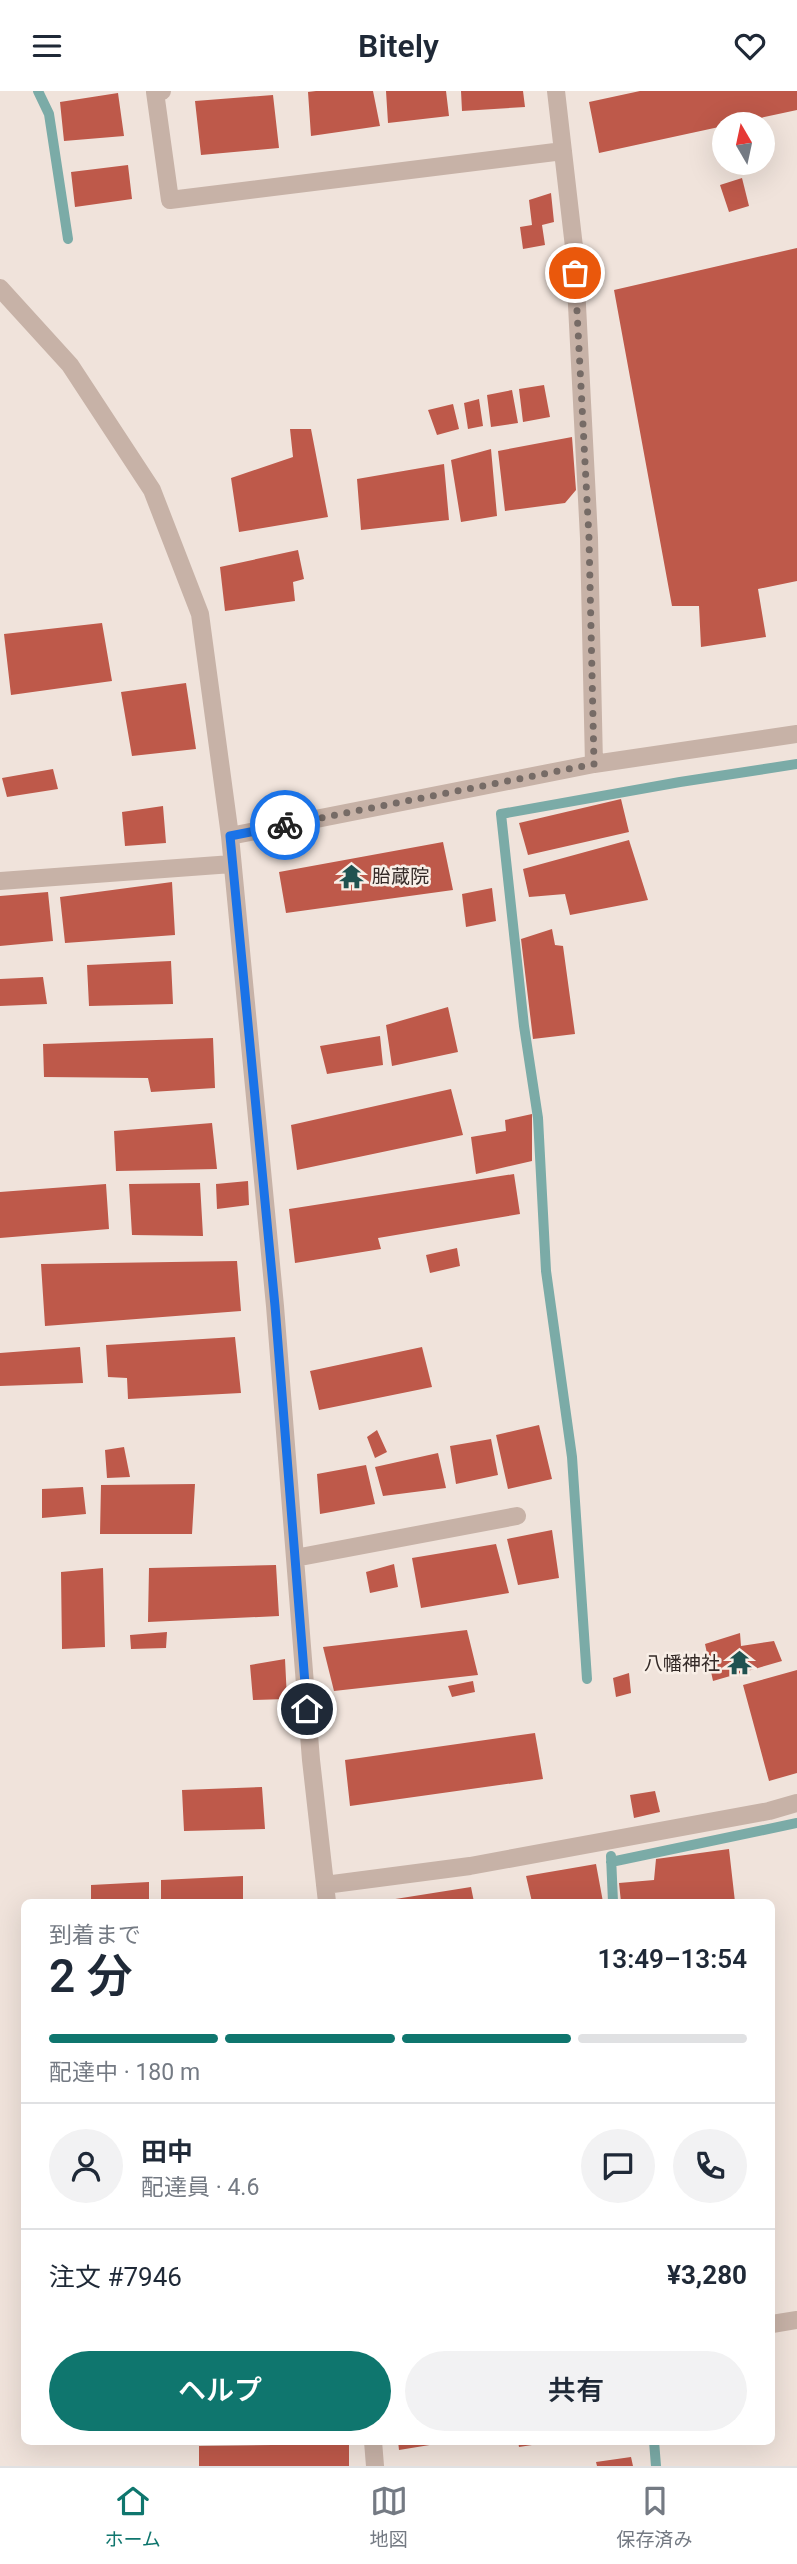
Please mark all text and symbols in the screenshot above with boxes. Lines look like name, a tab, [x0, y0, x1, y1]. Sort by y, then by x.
icon: menu	[28, 27, 66, 65]
text: Bitely	[358, 27, 439, 65]
icon: heart	[731, 27, 769, 65]
north arrow	[712, 112, 775, 175]
map controls	[712, 112, 775, 175]
pin	[545, 243, 605, 303]
icon: bag	[556, 254, 594, 292]
courier	[250, 790, 320, 860]
icon: bike	[266, 806, 304, 844]
temple icon: 胎蔵院	[338, 862, 366, 890]
place label: 胎蔵院	[372, 865, 429, 888]
temple icon: 八幡神社	[726, 1649, 754, 1677]
place label: 八幡神社	[644, 1652, 720, 1675]
pin	[277, 1679, 337, 1739]
icon: home	[288, 1690, 326, 1728]
text: 到着まで	[49, 1922, 141, 1949]
text: 13:49–13:54	[597, 1944, 747, 1974]
text: 2 分	[49, 1949, 133, 2003]
text: 配達中 · 180 m	[49, 2059, 200, 2086]
button: person	[49, 2129, 123, 2203]
button: chat	[581, 2129, 655, 2203]
button: phone	[673, 2129, 747, 2203]
text: 田中	[141, 2137, 193, 2167]
text: 配達員 · 4.6	[141, 2174, 259, 2201]
text: ¥3,280	[667, 2260, 747, 2290]
text: 注文 #7946	[49, 2262, 182, 2292]
button: ヘルプ	[49, 2351, 391, 2431]
button: 共有	[405, 2351, 747, 2431]
tab: ホーム	[104, 2482, 161, 2551]
tab: 地図	[370, 2482, 408, 2551]
tab: 保存済み	[617, 2482, 693, 2551]

